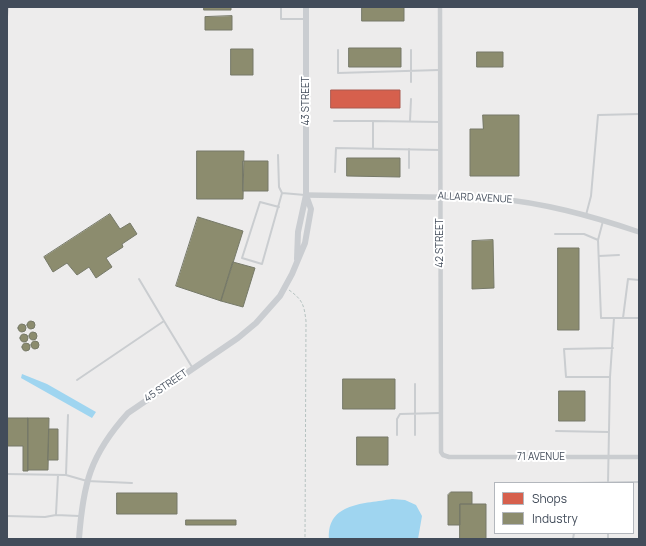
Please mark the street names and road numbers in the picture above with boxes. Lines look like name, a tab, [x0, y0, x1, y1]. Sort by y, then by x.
street label: 43 STREET	[300, 76, 312, 126]
street label: ALLARD AVENUE	[437, 190, 513, 206]
street label: 42 STREET	[434, 218, 446, 268]
street label: 45 STREET	[142, 367, 190, 405]
street label: 71 AVENUE	[517, 451, 565, 463]

